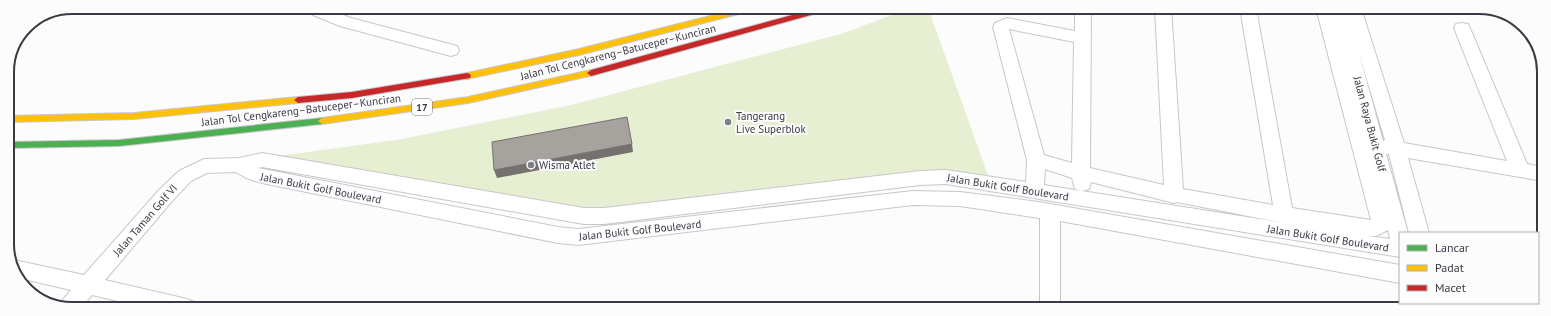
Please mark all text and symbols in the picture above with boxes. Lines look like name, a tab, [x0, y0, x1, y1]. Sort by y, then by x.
street label: Jalan Tol Cengkareng–Batuceper–Kunciran	[518, 21, 717, 83]
street label: Jalan Raya Bukit Golf	[1350, 74, 1390, 174]
street label: Jalan Tol Cengkareng–Batuceper–Kunciran	[199, 91, 402, 129]
road number: 17	[412, 99, 432, 115]
place label: Tangerang Live Superblok	[736, 109, 806, 136]
marker: Tangerang Live Superblok	[723, 117, 733, 127]
place label: Wisma Atlet	[539, 158, 595, 172]
marker: Wisma Atlet	[526, 160, 536, 170]
street label: Jalan Bukit Golf Boulevard	[258, 169, 383, 207]
street label: Jalan Bukit Golf Boulevard	[945, 170, 1070, 204]
street label: Jalan Taman Golf VI	[109, 181, 180, 260]
street label: Jalan Bukit Golf Boulevard	[577, 217, 702, 243]
street label: Jalan Bukit Golf Boulevard	[1265, 221, 1390, 255]
legend	[1399, 232, 1539, 304]
text: Lancar	[1435, 240, 1469, 255]
text: Padat	[1435, 260, 1464, 275]
text: Macet	[1435, 280, 1466, 295]

